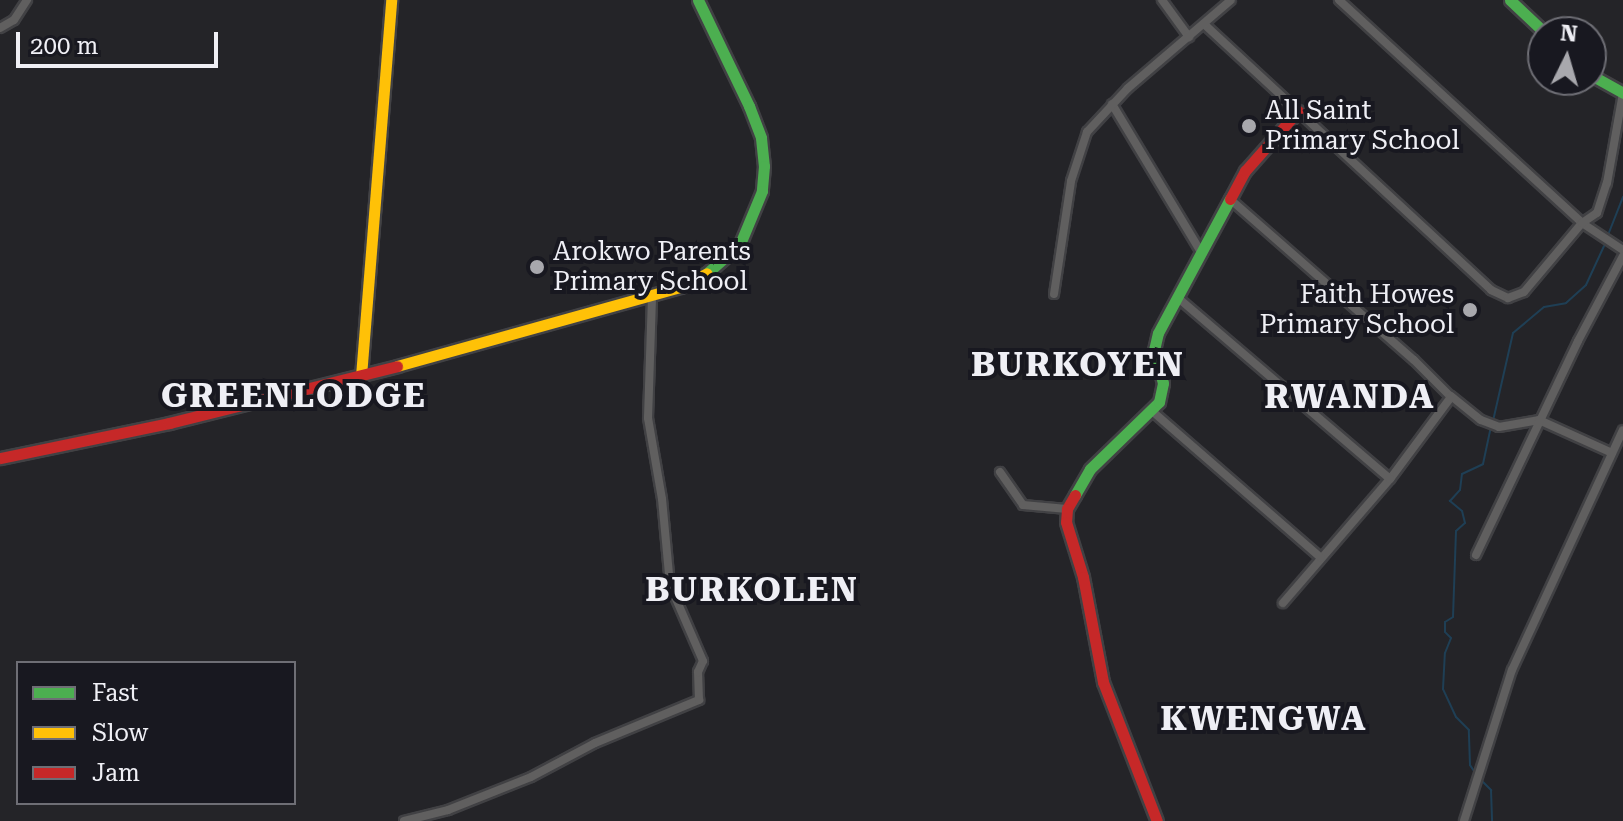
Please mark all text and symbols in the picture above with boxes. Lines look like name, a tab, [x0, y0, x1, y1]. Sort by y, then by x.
scale bar	[20, 16, 222, 66]
north arrow	[1527, 16, 1607, 96]
text: N	[1559, 20, 1578, 47]
text: 200 m	[30, 32, 98, 60]
place label: All Saint Primary School	[1265, 95, 1460, 156]
marker: All Saint Primary School	[1240, 117, 1258, 135]
place label: Arokwo Parents Primary School	[553, 236, 751, 298]
marker: Arokwo Parents Primary School	[528, 258, 546, 276]
place label: Faith Howes Primary School	[1259, 279, 1454, 340]
marker: Faith Howes Primary School	[1461, 301, 1479, 319]
district label: BURKOYEN	[971, 345, 1185, 385]
district label: GREENLODGE	[161, 376, 427, 416]
district label: RWANDA	[1264, 377, 1436, 417]
district label: BURKOLEN	[645, 570, 859, 610]
legend	[16, 661, 296, 805]
text: Fast	[92, 679, 139, 707]
district label: KWENGWA	[1160, 699, 1368, 739]
text: Slow	[92, 719, 148, 747]
text: Jam	[92, 759, 140, 787]

